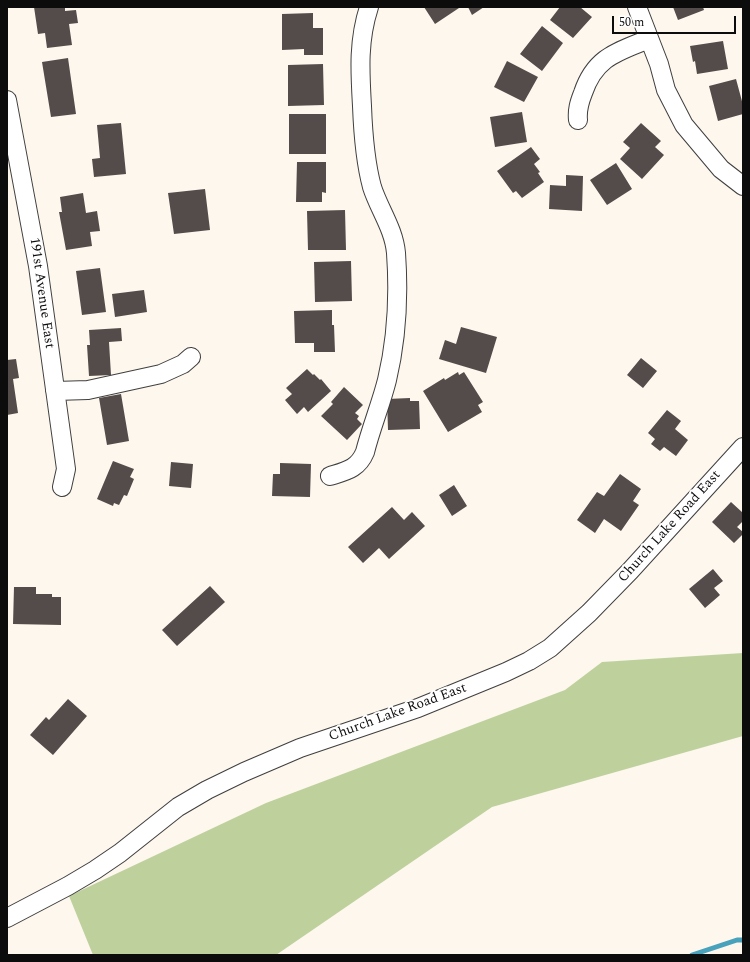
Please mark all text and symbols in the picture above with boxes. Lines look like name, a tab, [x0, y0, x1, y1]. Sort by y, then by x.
scale bar	[614, 8, 738, 34]
text: 50 m	[619, 13, 644, 32]
street label: 191st Avenue East	[25, 236, 57, 350]
street label: Church Lake Road East	[615, 467, 725, 587]
street label: Church Lake Road East	[327, 680, 469, 746]

